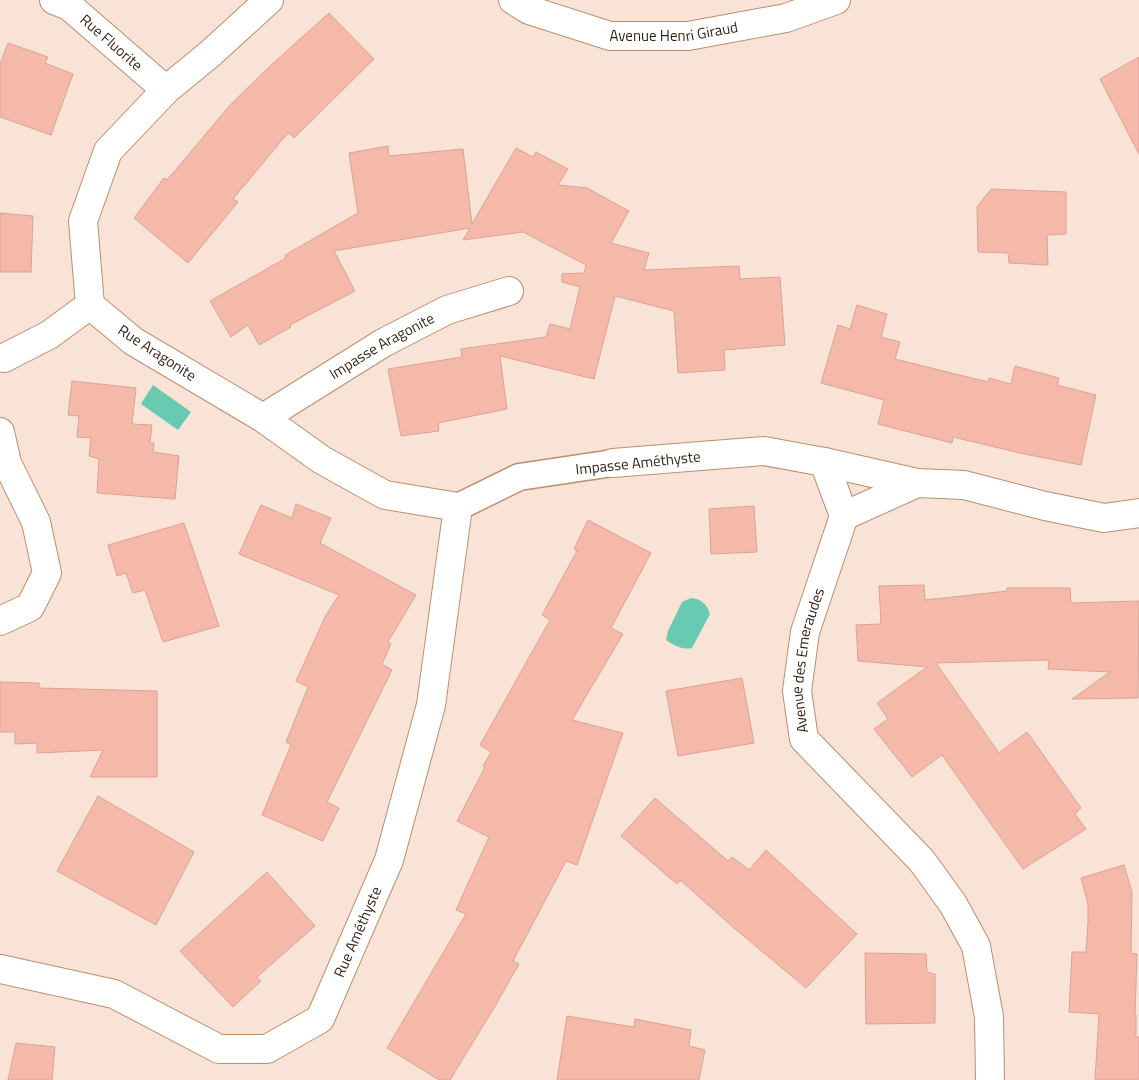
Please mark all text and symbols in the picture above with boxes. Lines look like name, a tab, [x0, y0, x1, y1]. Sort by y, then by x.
street label: Rue Fluorite	[75, 8, 148, 76]
street label: Avenue Henri Giraud	[610, 15, 740, 47]
street label: Impasse Aragonite	[324, 306, 438, 385]
street label: Rue Aragonite	[113, 319, 201, 387]
street label: Impasse Améthyste	[574, 444, 702, 481]
street label: Avenue des Emeraudes	[785, 585, 830, 734]
street label: Rue Améthyste	[327, 883, 387, 981]

